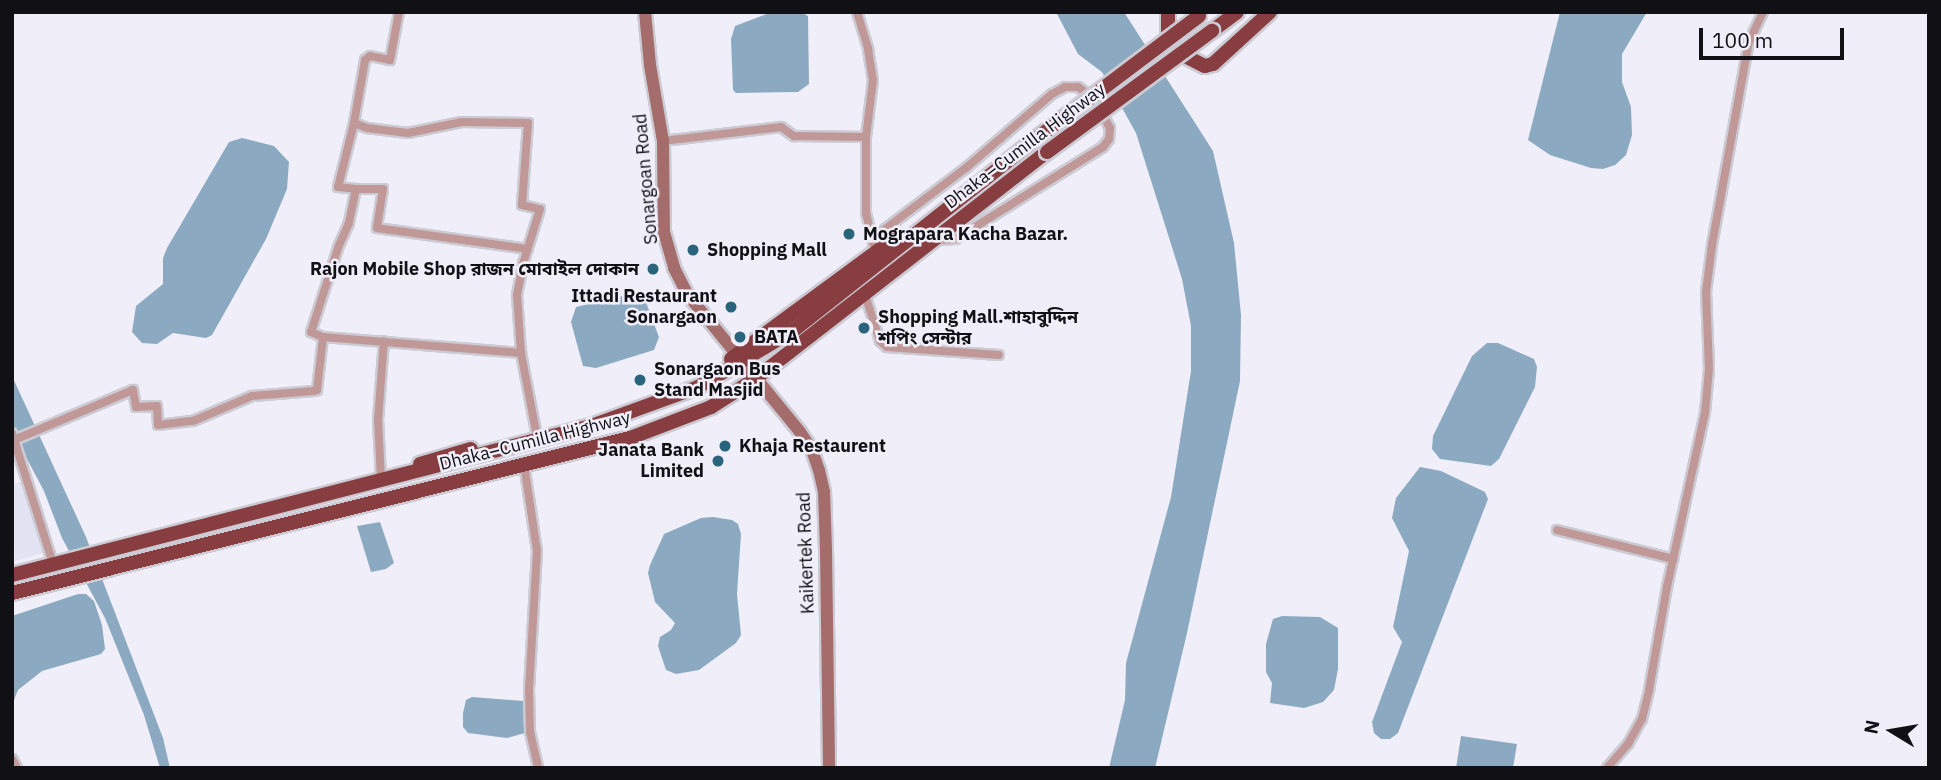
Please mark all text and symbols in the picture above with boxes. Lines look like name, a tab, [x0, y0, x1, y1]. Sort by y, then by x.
scale bar	[1703, 14, 1848, 58]
text: 100 m	[1712, 26, 1773, 54]
street label: Dhaka–Cumilla Highway	[940, 78, 1110, 214]
street label: Sonargoan Road	[630, 113, 662, 245]
place label: Mograpara Kacha Bazar.	[863, 223, 1068, 245]
marker: Mograpara Kacha Bazar.	[841, 226, 857, 242]
place label: Shopping Mall	[707, 239, 827, 261]
marker: Shopping Mall	[685, 242, 701, 258]
place label: Rajon Mobile Shop রাজন মোবাইল দোকান	[310, 258, 639, 280]
marker: Rajon Mobile Shop রাজন মোবাইল দোকান	[645, 261, 661, 277]
place label: Ittadi Restaurant Sonargaon	[571, 286, 717, 328]
marker: Ittadi Restaurant Sonargaon	[723, 299, 739, 315]
place label: Shopping Mall.শাহাবুদ্দিন শপিং সেন্টার	[878, 307, 1078, 350]
marker: Shopping Mall.শাহাবুদ্দিন শপিং সেন্টার	[856, 320, 872, 336]
place label: BATA	[754, 326, 799, 348]
marker: BATA	[732, 329, 748, 345]
place label: Sonargaon Bus Stand Masjid	[654, 359, 780, 402]
marker: Sonargaon Bus Stand Masjid	[632, 372, 648, 388]
street label: Dhaka–Cumilla Highway	[437, 407, 633, 475]
place label: Khaja Restaurent	[739, 435, 886, 457]
marker: Khaja Restaurent	[717, 438, 733, 454]
place label: Janata Bank Limited	[598, 440, 704, 482]
marker: Janata Bank Limited	[710, 453, 726, 469]
street label: Kaikertek Road	[793, 492, 819, 614]
north arrow	[1857, 696, 1927, 766]
text: N	[1858, 718, 1884, 736]

